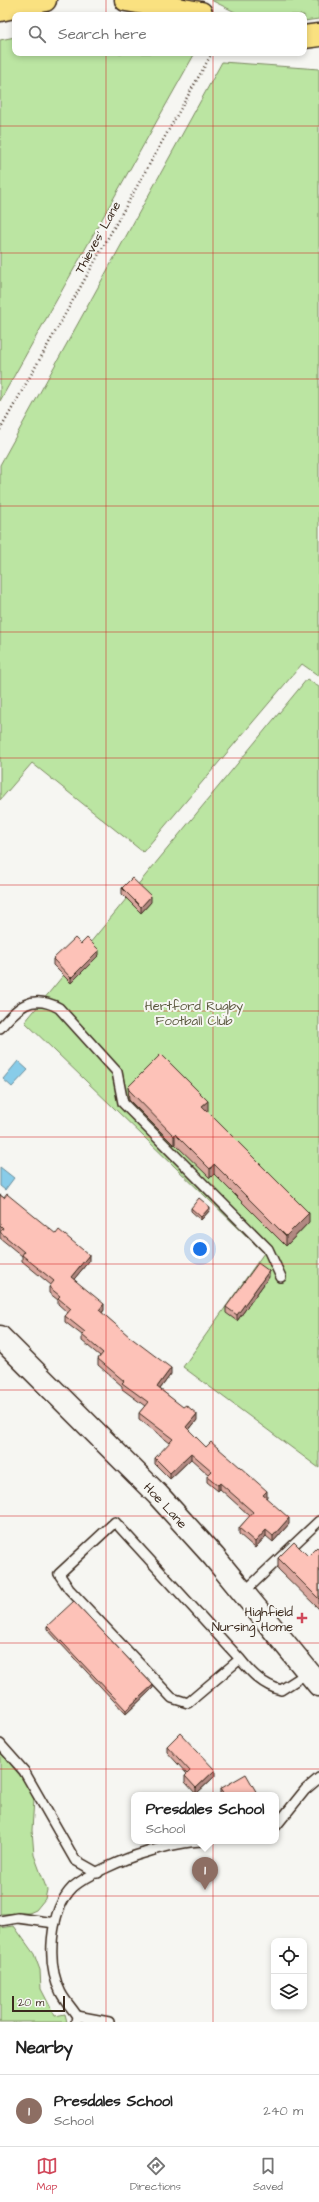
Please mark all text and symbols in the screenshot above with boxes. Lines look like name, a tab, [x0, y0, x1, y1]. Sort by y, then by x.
search box	[12, 12, 307, 56]
icon: search	[26, 23, 48, 45]
text: Search here	[58, 24, 147, 45]
street label: Thieves' Lane	[71, 198, 125, 277]
park label: Hertford Rugby Football Club	[145, 997, 243, 1030]
your location	[190, 1239, 210, 1259]
street label: Hoe Lane	[139, 1479, 191, 1533]
place label: Highfield Nursing Home	[212, 1603, 293, 1637]
marker: Highfield Nursing Home	[296, 1612, 308, 1624]
popup	[131, 1792, 279, 1844]
text: Presdales School	[146, 1799, 264, 1820]
text: School	[146, 1820, 185, 1838]
pin: 1	[192, 1857, 218, 1890]
map controls	[271, 1938, 307, 2010]
button: locate	[271, 1938, 307, 1974]
button: layers	[271, 1974, 307, 2010]
scale bar	[12, 1994, 65, 2013]
text: 20 m	[18, 1995, 44, 2010]
text: Nearby	[16, 2036, 73, 2060]
text: Presdales School	[54, 2091, 173, 2112]
text: 1	[28, 2102, 30, 2120]
text: 240 m	[263, 2102, 303, 2120]
text: School	[54, 2112, 94, 2130]
tab: Map	[36, 2155, 58, 2194]
tab: Directions	[130, 2155, 181, 2194]
tab: Saved	[253, 2155, 283, 2194]

